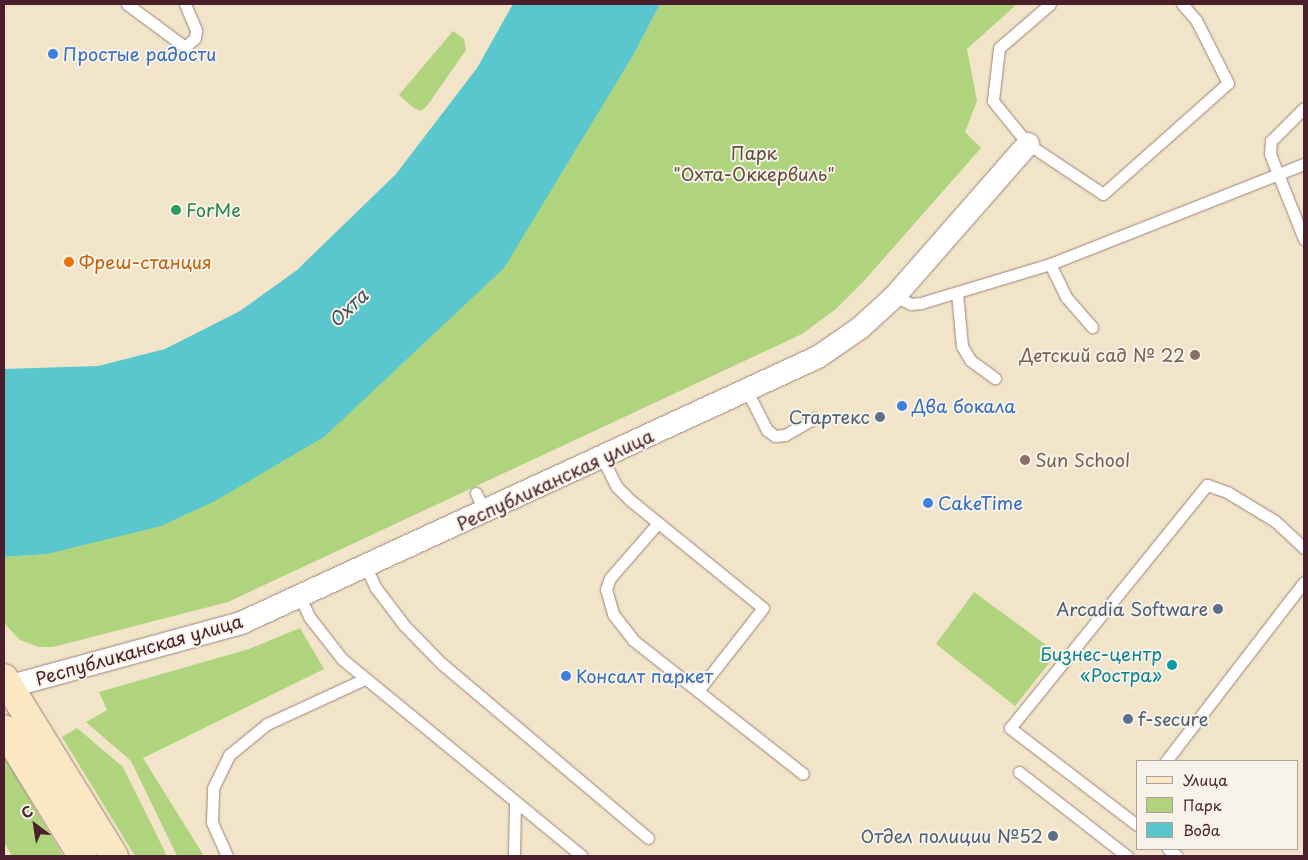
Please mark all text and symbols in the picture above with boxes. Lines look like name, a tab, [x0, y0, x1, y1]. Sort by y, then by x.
place label: Простые радости	[63, 43, 217, 65]
marker: Простые радости	[47, 48, 59, 60]
park label: Парк "Охта-Оккервиль"	[673, 143, 835, 186]
place label: ForMe	[186, 199, 241, 221]
marker: ForMe	[170, 204, 182, 216]
place label: Фреш-станция	[79, 251, 212, 273]
marker: Фреш-станция	[63, 256, 75, 268]
water label: Охта	[324, 284, 372, 332]
place label: Детский сад № 22	[1018, 344, 1185, 366]
marker: Детский сад № 22	[1189, 349, 1201, 361]
place label: Два бокала	[912, 395, 1016, 417]
marker: Два бокала	[896, 400, 908, 412]
place label: Стартекс	[789, 406, 870, 428]
marker: Стартекс	[874, 411, 886, 423]
street label: Республиканская улица	[453, 425, 657, 535]
place label: Sun School	[1035, 449, 1130, 471]
marker: Sun School	[1019, 454, 1031, 466]
place label: CakeTime	[938, 492, 1023, 514]
marker: CakeTime	[922, 497, 934, 509]
place label: Arcadia Software	[1057, 598, 1208, 620]
marker: Arcadia Software	[1212, 603, 1224, 615]
street label: Республиканская улица	[33, 610, 245, 690]
place label: Бизнес-центр «Ростра»	[1040, 644, 1162, 686]
marker: Бизнес-центр «Ростра»	[1166, 659, 1178, 671]
place label: Консалт паркет	[576, 665, 713, 687]
marker: Консалт паркет	[560, 670, 572, 682]
place label: f-secure	[1138, 708, 1209, 730]
marker: f-secure	[1122, 713, 1134, 725]
legend	[1136, 760, 1298, 850]
text: Улица	[1183, 768, 1228, 791]
text: Парк	[1183, 793, 1222, 816]
north arrow	[10, 800, 60, 850]
text: С	[17, 800, 37, 823]
text: Вода	[1183, 818, 1220, 841]
place label: Отдел полиции №52	[860, 825, 1043, 847]
marker: Отдел полиции №52	[1047, 830, 1059, 842]

